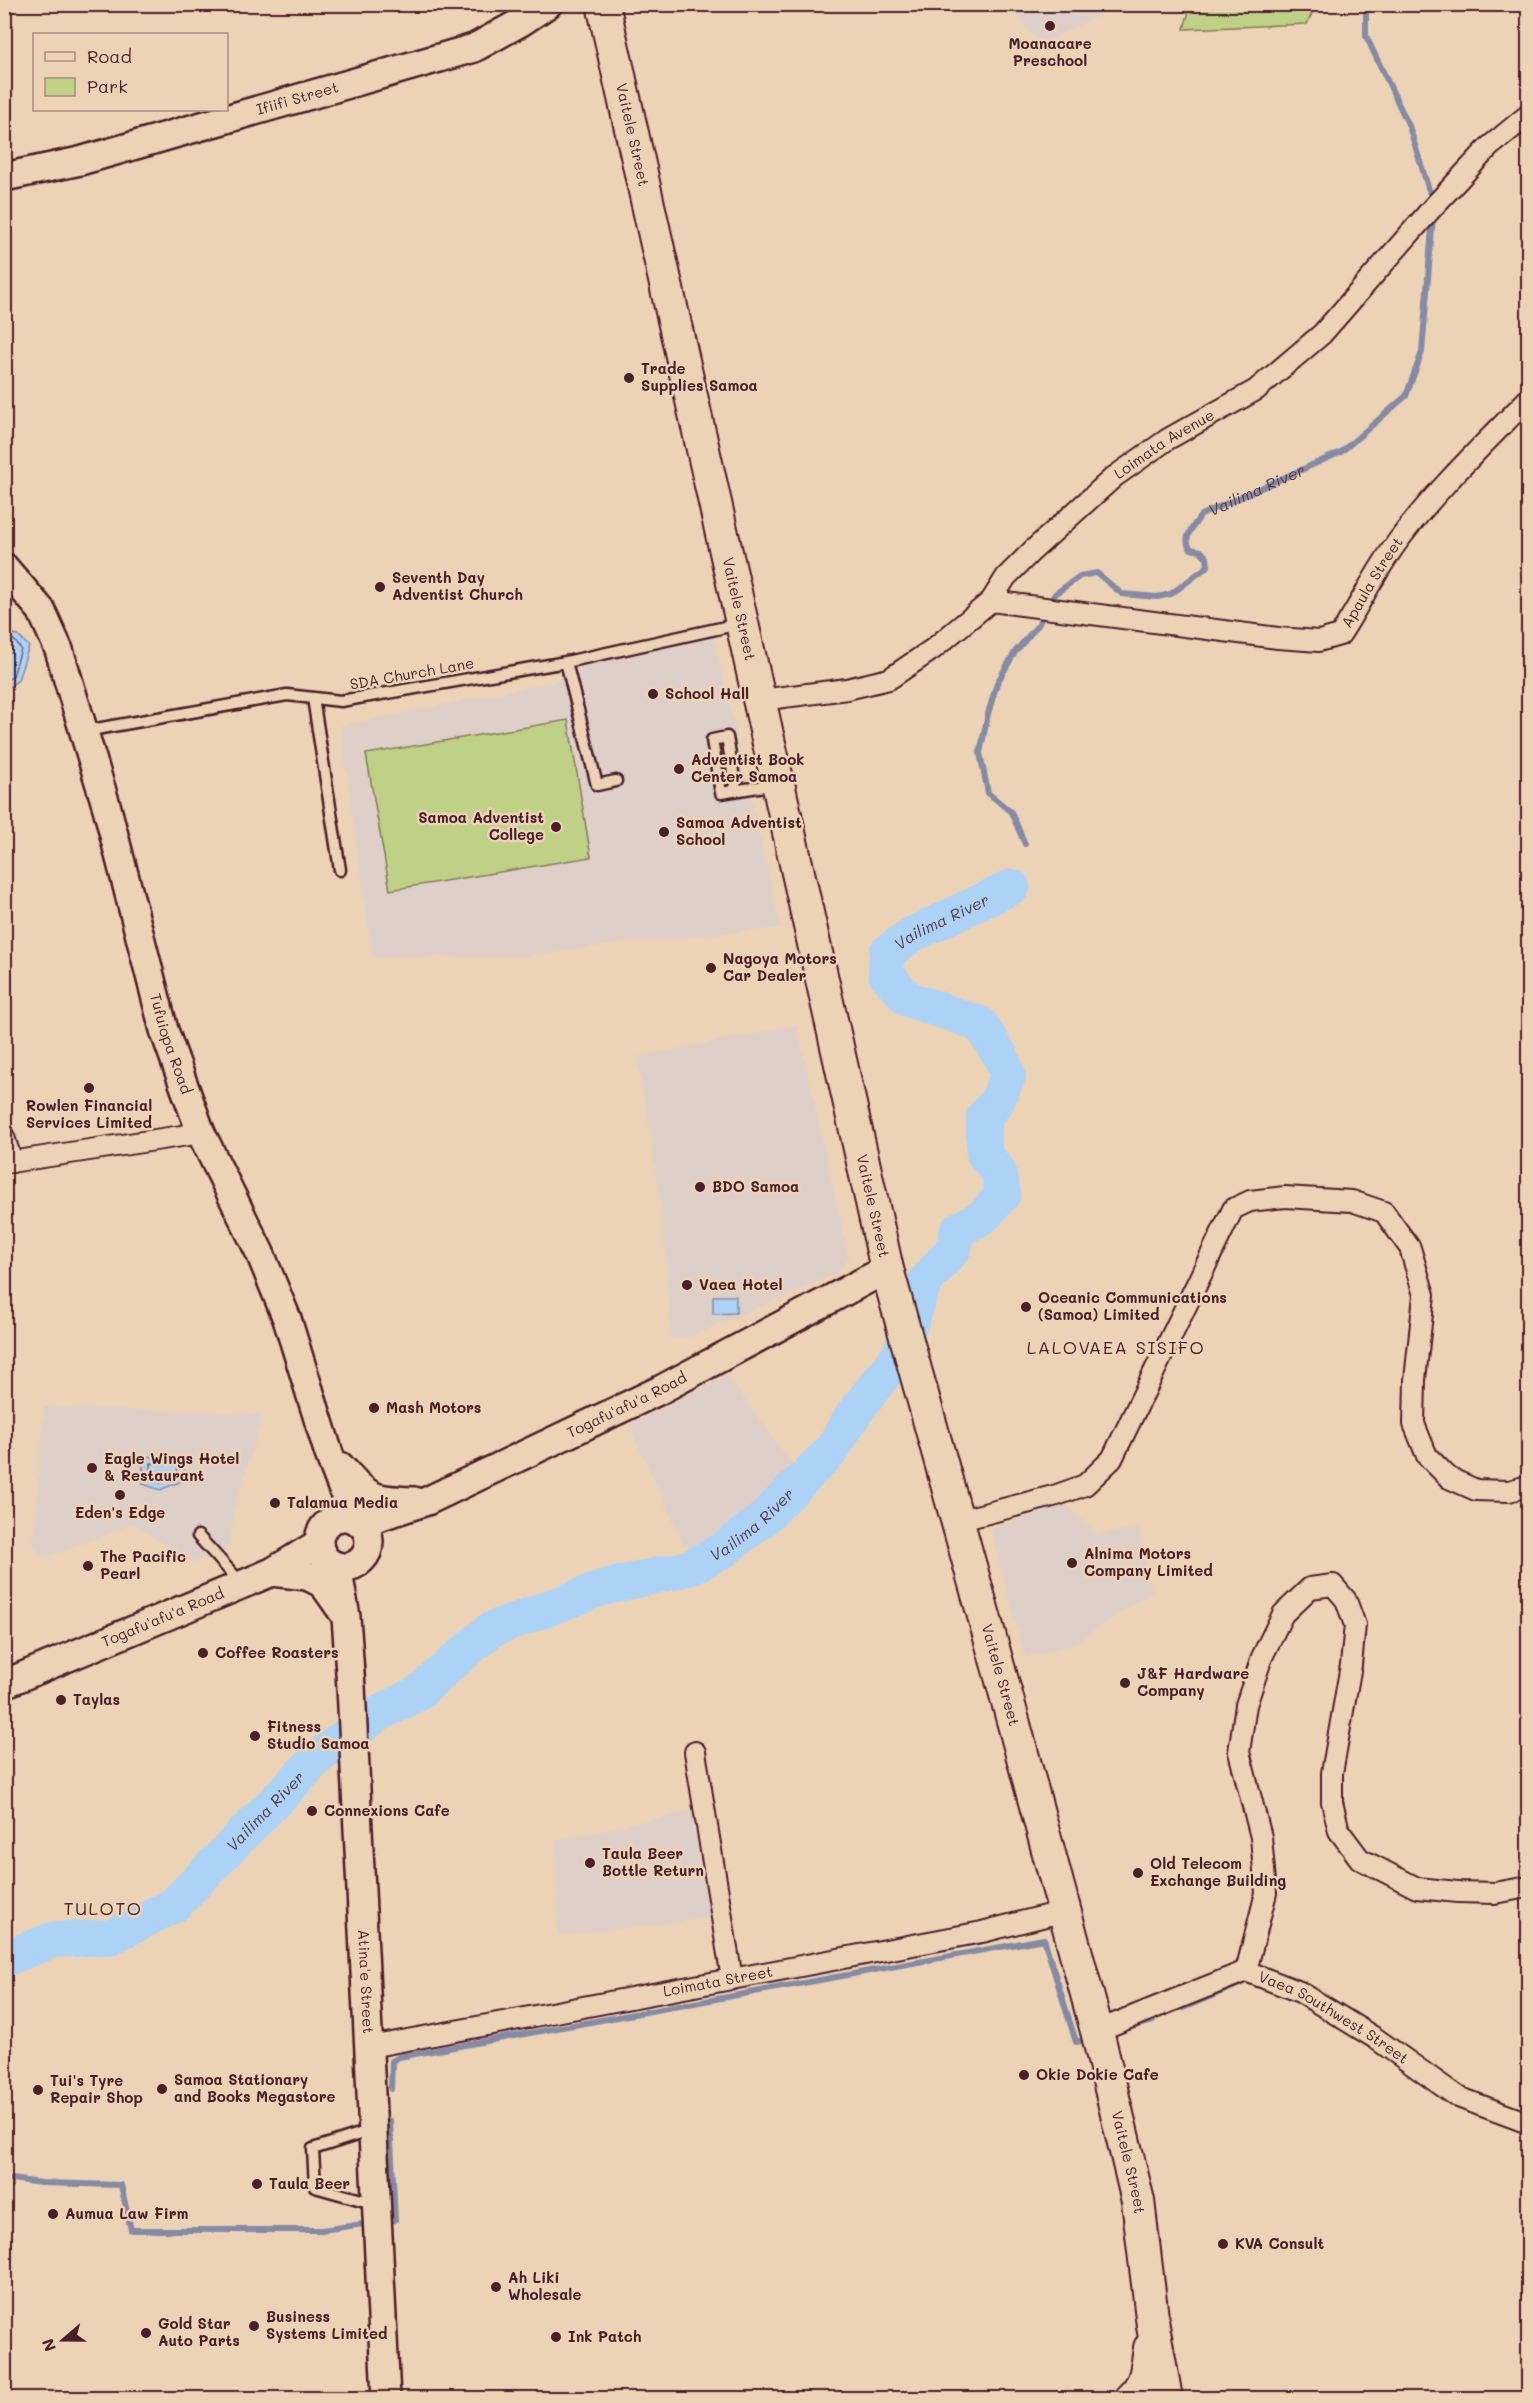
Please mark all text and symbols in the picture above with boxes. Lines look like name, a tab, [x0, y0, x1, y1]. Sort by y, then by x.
marker: Moanacare Preschool	[1043, 19, 1057, 33]
legend	[33, 33, 228, 111]
place label: Moanacare Preschool	[1008, 33, 1092, 70]
text: Road	[87, 44, 132, 68]
text: Park	[87, 74, 128, 98]
street label: Ifiifi Street	[254, 76, 341, 119]
street label: Vaitele Street	[612, 81, 655, 188]
place label: Trade Supplies Samoa	[641, 358, 758, 395]
marker: Trade Supplies Samoa	[622, 371, 636, 385]
street label: Loimata Avenue	[1110, 404, 1218, 483]
water label: Vailima River	[1205, 459, 1308, 520]
street label: Apaula Street	[1336, 532, 1407, 631]
street label: Vaitele Street	[719, 555, 761, 662]
place label: Seventh Day Adventist Church	[392, 567, 523, 604]
marker: Seventh Day Adventist Church	[373, 580, 387, 594]
street label: SDA Church Lane	[348, 652, 475, 694]
place label: School Hall	[665, 683, 749, 703]
marker: School Hall	[646, 687, 660, 701]
place label: Adventist Book Center Samoa	[691, 749, 804, 786]
marker: Adventist Book Center Samoa	[672, 762, 686, 776]
place label: Samoa Adventist College	[418, 807, 544, 844]
place label: Samoa Adventist School	[676, 812, 802, 849]
marker: Samoa Adventist College	[549, 820, 563, 834]
marker: Samoa Adventist School	[657, 825, 671, 839]
water label: Vailima River	[889, 888, 992, 954]
place label: Nagoya Motors Car Dealer	[723, 948, 837, 985]
marker: Nagoya Motors Car Dealer	[704, 961, 718, 975]
street label: Tufuiopa Road	[146, 991, 197, 1097]
marker: Rowlen Financial Services Limited	[82, 1081, 96, 1095]
place label: Rowlen Financial Services Limited	[26, 1095, 153, 1132]
street label: Vaitele Street	[853, 1152, 895, 1259]
place label: BDO Samoa	[712, 1176, 799, 1196]
marker: BDO Samoa	[693, 1180, 707, 1194]
place label: Vaea Hotel	[699, 1274, 783, 1294]
marker: Vaea Hotel	[680, 1278, 694, 1292]
place label: Oceanic Communications (Samoa) Limited	[1038, 1287, 1227, 1324]
marker: Oceanic Communications (Samoa) Limited	[1019, 1300, 1033, 1314]
district label: LALOVAEA SISIFO	[1027, 1335, 1205, 1359]
street label: Togafu'afu'a Road	[563, 1367, 690, 1442]
place label: Mash Motors	[386, 1397, 481, 1417]
marker: Mash Motors	[367, 1401, 381, 1415]
place label: Eagle Wings Hotel & Restaurant	[104, 1448, 239, 1485]
marker: Eagle Wings Hotel & Restaurant	[85, 1461, 99, 1475]
water label: Vailima River	[706, 1483, 798, 1565]
marker: Eden's Edge	[113, 1488, 127, 1502]
place label: Talamua Media	[287, 1492, 398, 1512]
marker: Talamua Media	[268, 1496, 282, 1510]
place label: Eden's Edge	[75, 1502, 165, 1522]
place label: Alnima Motors Company Limited	[1084, 1543, 1213, 1580]
place label: The Pacific Pearl	[100, 1546, 186, 1583]
marker: Alnima Motors Company Limited	[1065, 1556, 1079, 1570]
marker: The Pacific Pearl	[81, 1559, 95, 1573]
street label: Togafu'afu'a Road	[98, 1582, 227, 1651]
street label: Vaitele Street	[978, 1621, 1025, 1728]
place label: Coffee Roasters	[215, 1642, 339, 1662]
marker: Coffee Roasters	[196, 1646, 210, 1660]
place label: J&F Hardware Company	[1137, 1663, 1249, 1700]
marker: J&F Hardware Company	[1118, 1676, 1132, 1690]
place label: Taylas	[73, 1689, 120, 1709]
marker: Taylas	[54, 1693, 68, 1707]
place label: Fitness Studio Samoa	[267, 1716, 370, 1753]
marker: Fitness Studio Samoa	[248, 1729, 262, 1743]
water label: Vailima River	[221, 1766, 309, 1856]
place label: Connexions Cafe	[324, 1800, 450, 1820]
marker: Connexions Cafe	[305, 1804, 319, 1818]
place label: Taula Beer Bottle Return	[602, 1843, 704, 1880]
place label: Old Telecom Exchange Building	[1150, 1853, 1286, 1890]
marker: Taula Beer Bottle Return	[583, 1856, 597, 1870]
marker: Old Telecom Exchange Building	[1131, 1866, 1145, 1880]
district label: TULOTO	[63, 1896, 143, 1920]
street label: Atina'e Street	[354, 1929, 379, 2034]
street label: Loimata Street	[661, 1961, 774, 2001]
street label: Vaea Southwest Street	[1256, 1966, 1413, 2068]
place label: Okie Dokie Cafe	[1036, 2064, 1159, 2084]
marker: Okie Dokie Cafe	[1017, 2068, 1031, 2082]
place label: Samoa Stationary and Books Megastore	[174, 2069, 335, 2106]
place label: Tui's Tyre Repair Shop	[50, 2070, 143, 2107]
marker: Samoa Stationary and Books Megastore	[155, 2082, 169, 2096]
marker: Tui's Tyre Repair Shop	[31, 2083, 45, 2097]
street label: Vaitele Street	[1108, 2109, 1150, 2215]
place label: Taula Beer	[269, 2173, 350, 2193]
marker: Taula Beer	[250, 2177, 264, 2191]
place label: Aumua Law Firm	[65, 2203, 189, 2223]
marker: Aumua Law Firm	[46, 2207, 60, 2221]
place label: KVA Consult	[1235, 2233, 1324, 2253]
marker: KVA Consult	[1216, 2237, 1230, 2251]
place label: Ah Liki Wholesale	[508, 2267, 581, 2304]
marker: Ah Liki Wholesale	[489, 2280, 503, 2294]
place label: Business Systems Limited	[266, 2306, 388, 2343]
north arrow	[33, 2310, 93, 2370]
place label: Gold Star Auto Parts	[158, 2313, 240, 2350]
marker: Business Systems Limited	[247, 2319, 261, 2333]
marker: Gold Star Auto Parts	[139, 2326, 153, 2340]
place label: Ink Patch	[568, 2326, 642, 2346]
marker: Ink Patch	[549, 2330, 563, 2344]
text: N	[36, 2336, 60, 2355]

